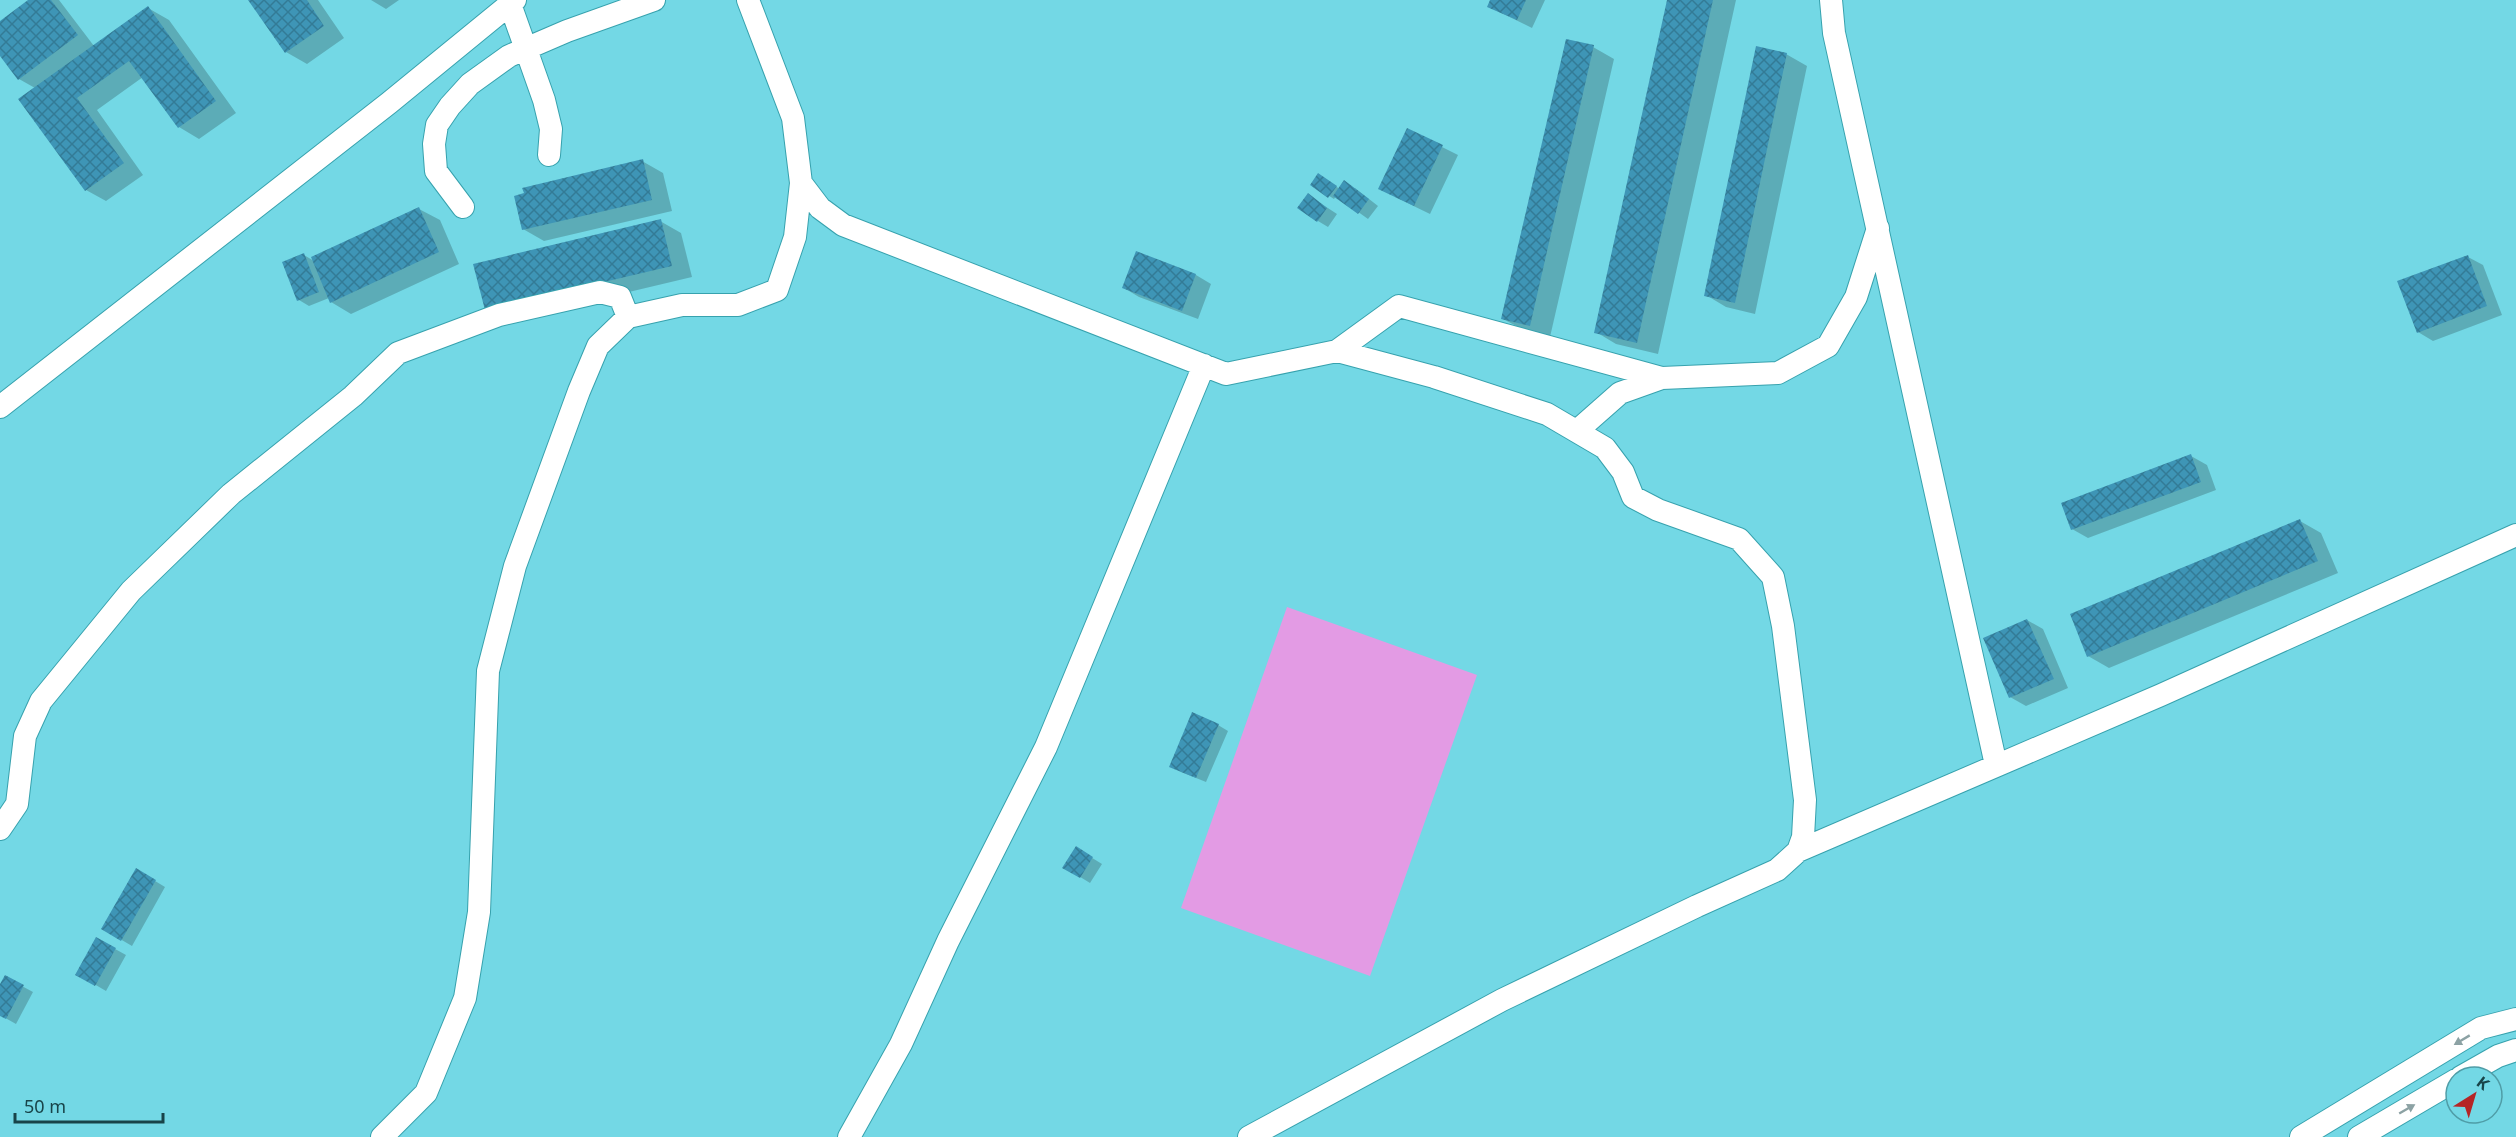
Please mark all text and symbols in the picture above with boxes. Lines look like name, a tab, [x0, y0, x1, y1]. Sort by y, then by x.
one-way arrow	[2454, 1034, 2470, 1045]
north arrow	[2444, 1065, 2504, 1125]
text: K	[2472, 1071, 2494, 1095]
scale bar	[15, 1086, 164, 1124]
text: 50 m	[24, 1094, 66, 1118]
one-way arrow	[2399, 1104, 2416, 1114]

